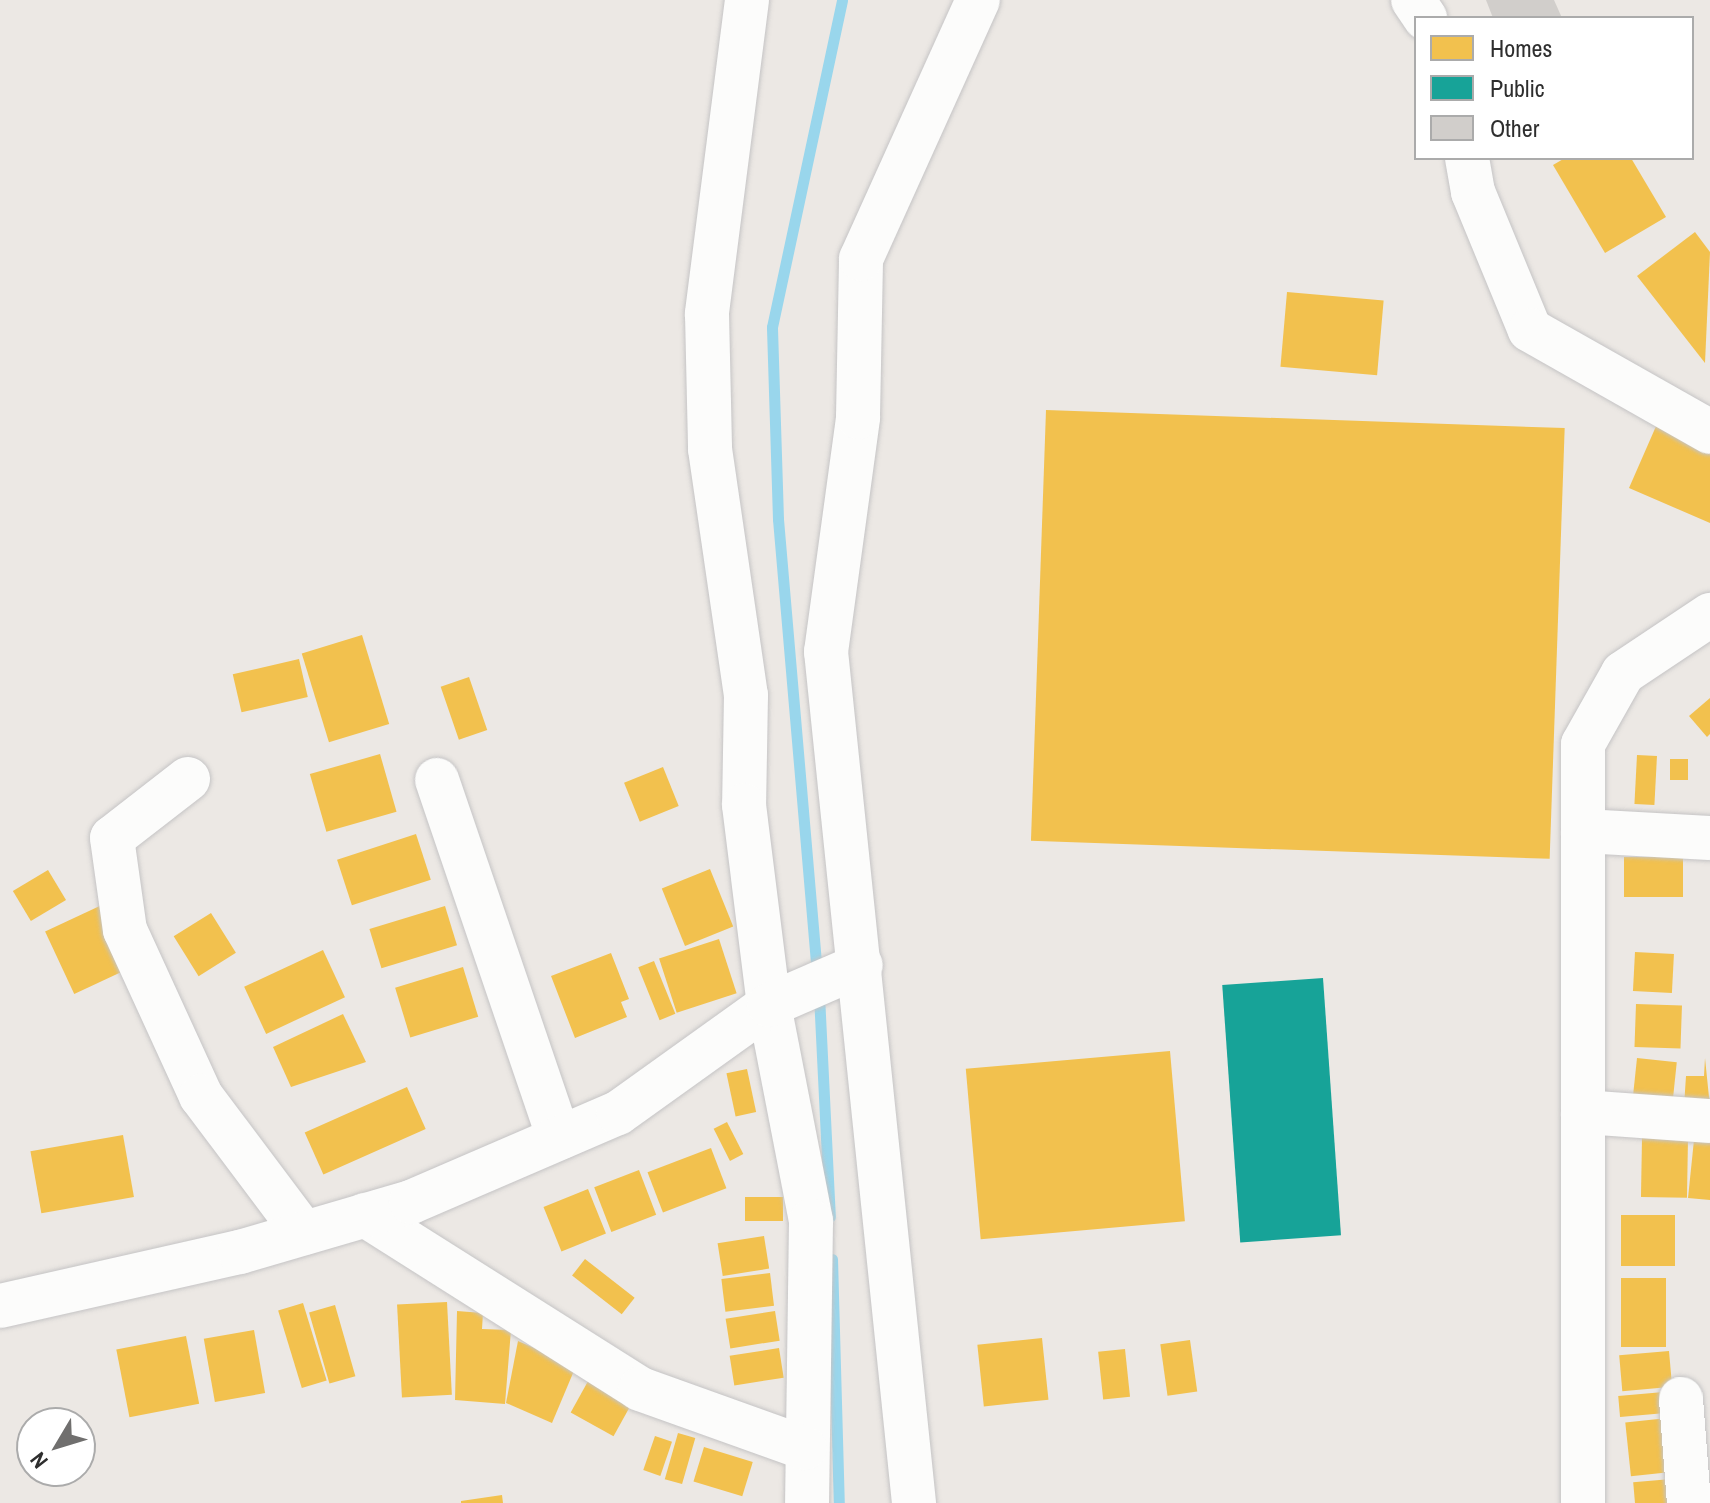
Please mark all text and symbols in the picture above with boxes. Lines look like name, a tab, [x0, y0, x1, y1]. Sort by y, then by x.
legend	[1414, 16, 1694, 160]
text: Homes	[1490, 32, 1552, 64]
text: Public	[1490, 72, 1545, 104]
text: Other	[1490, 112, 1539, 144]
north arrow	[16, 1407, 96, 1487]
text: N	[23, 1446, 54, 1475]

